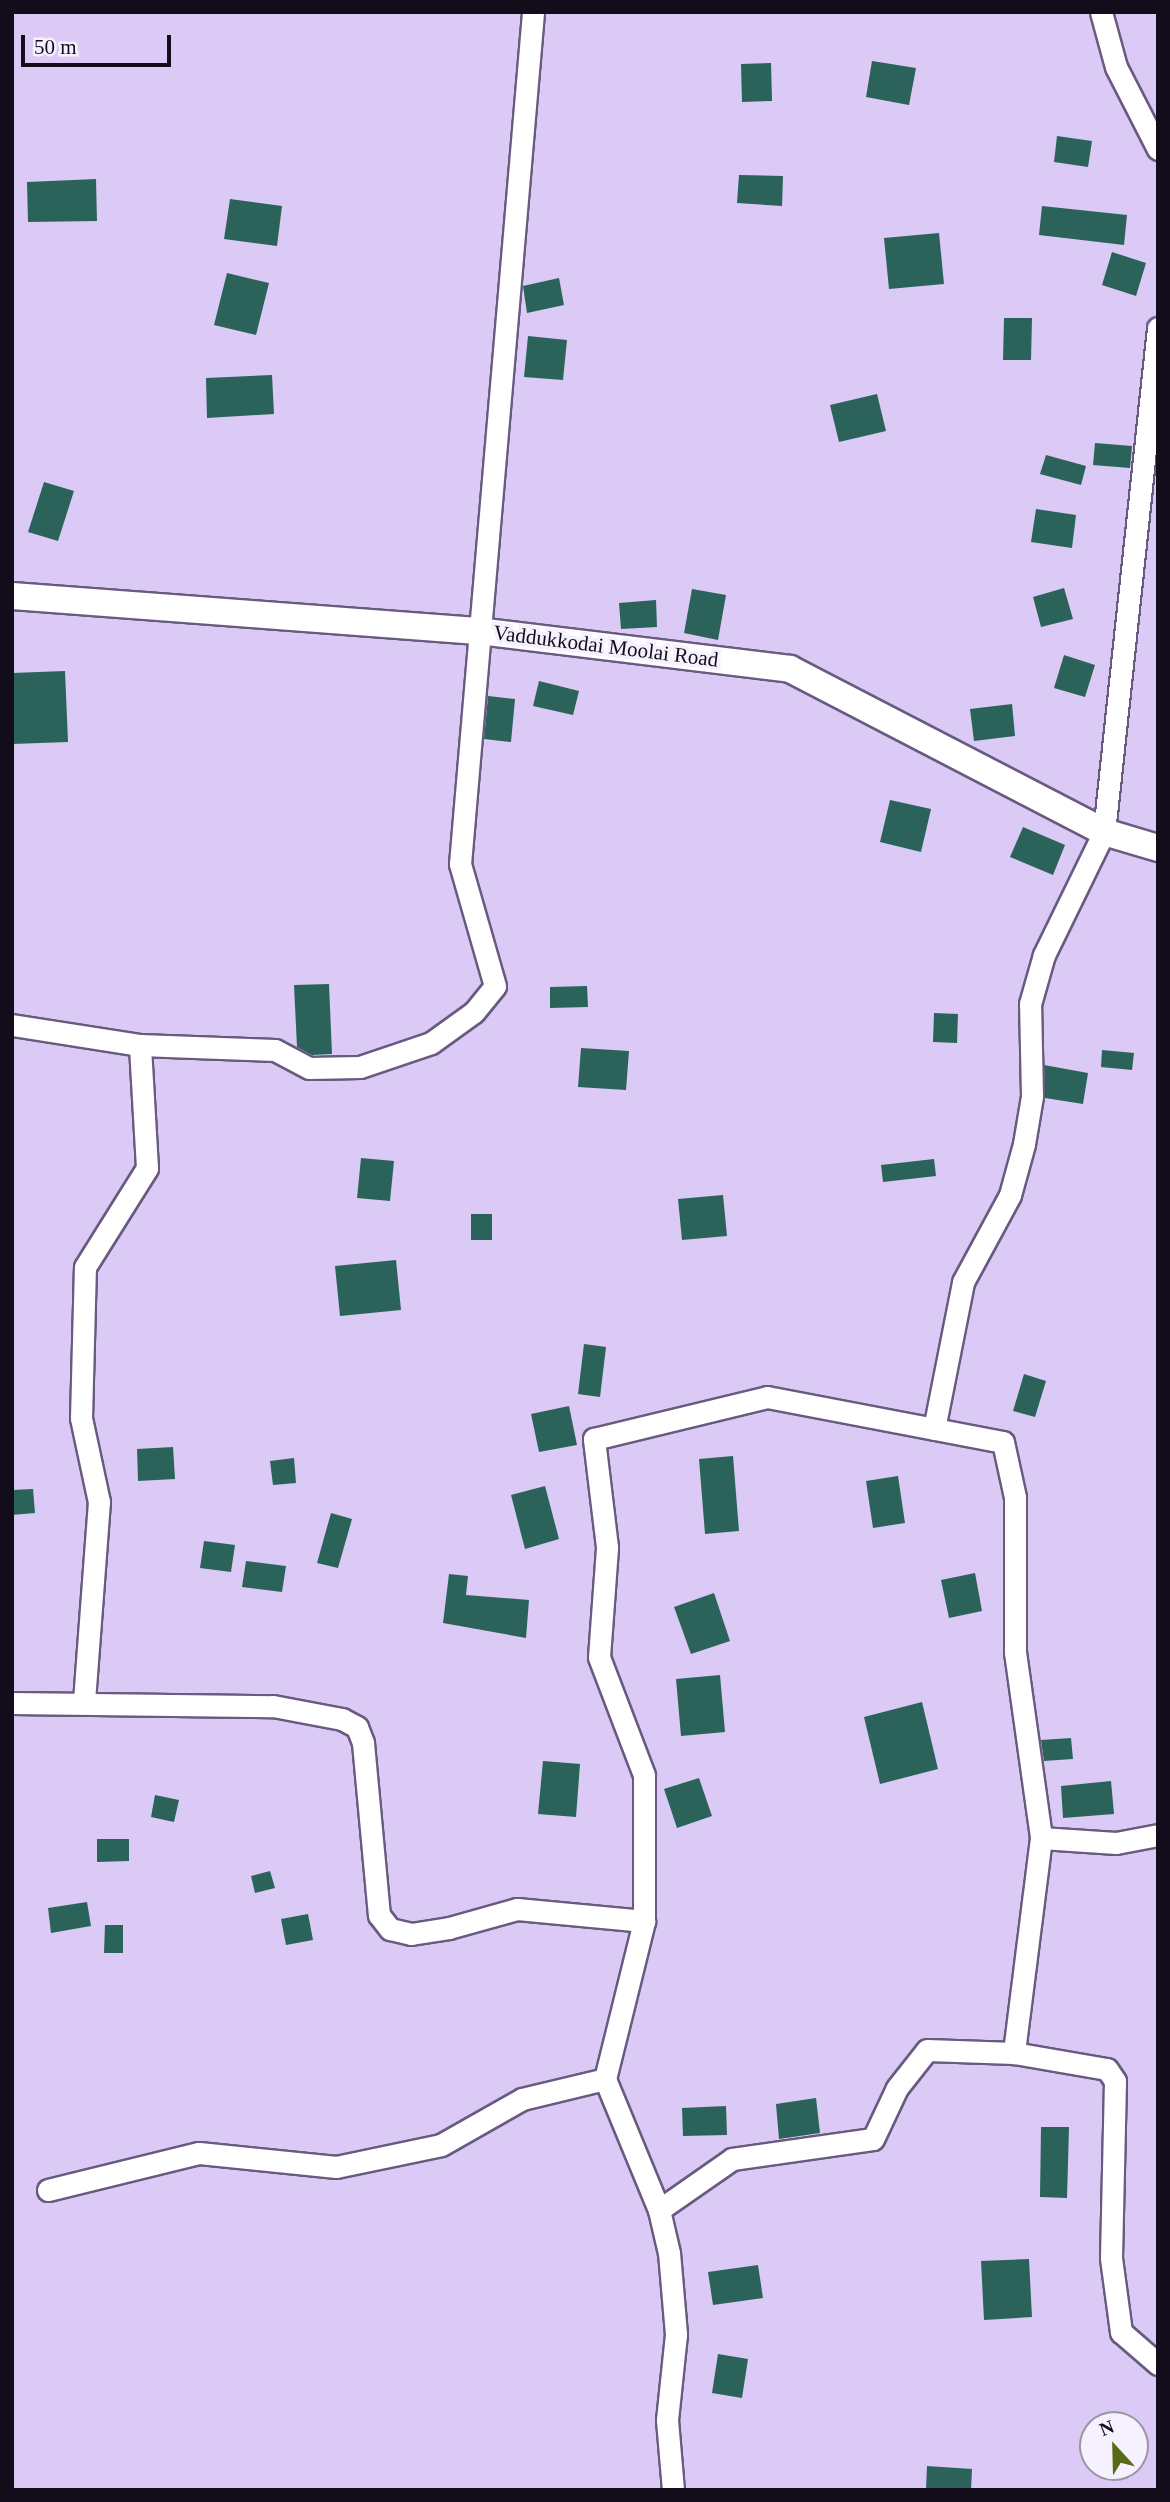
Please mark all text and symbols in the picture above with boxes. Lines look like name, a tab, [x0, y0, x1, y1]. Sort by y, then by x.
scale bar	[24, 21, 175, 65]
text: 50 m	[34, 35, 77, 59]
street label: Vaddukkodai Moolai Road	[492, 620, 720, 672]
north arrow	[1079, 2411, 1149, 2481]
text: N	[1096, 2416, 1117, 2440]

